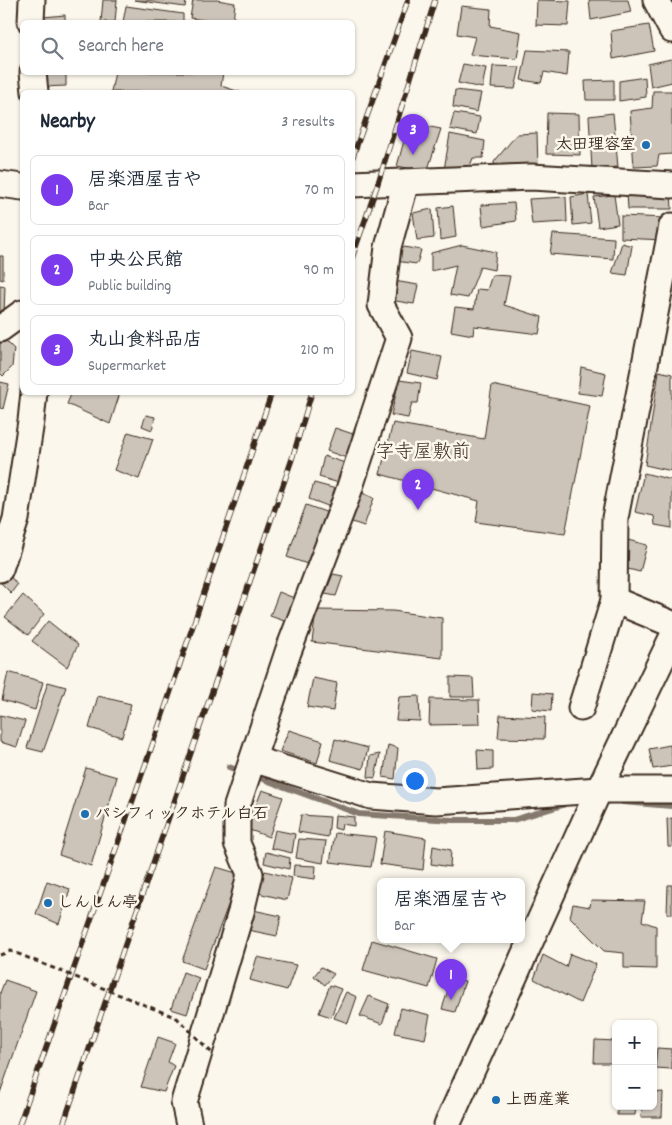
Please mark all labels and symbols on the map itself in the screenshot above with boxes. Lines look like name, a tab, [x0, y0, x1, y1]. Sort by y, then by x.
pin: 3	[397, 114, 429, 155]
place label: 太田理容室	[556, 134, 636, 157]
marker: 太田理容室	[640, 139, 652, 151]
district label: 字寺屋敷前	[375, 440, 471, 467]
pin: 2	[402, 469, 434, 510]
your location	[402, 768, 428, 794]
place label: パシフィックホテル白石	[95, 803, 269, 826]
marker: パシフィックホテル白石	[79, 808, 91, 820]
place label: しんしん亭	[58, 892, 138, 915]
marker: しんしん亭	[42, 897, 54, 909]
pin: 1	[435, 959, 467, 1000]
place label: 上西産業	[506, 1089, 570, 1112]
marker: 上西産業	[490, 1094, 502, 1106]

